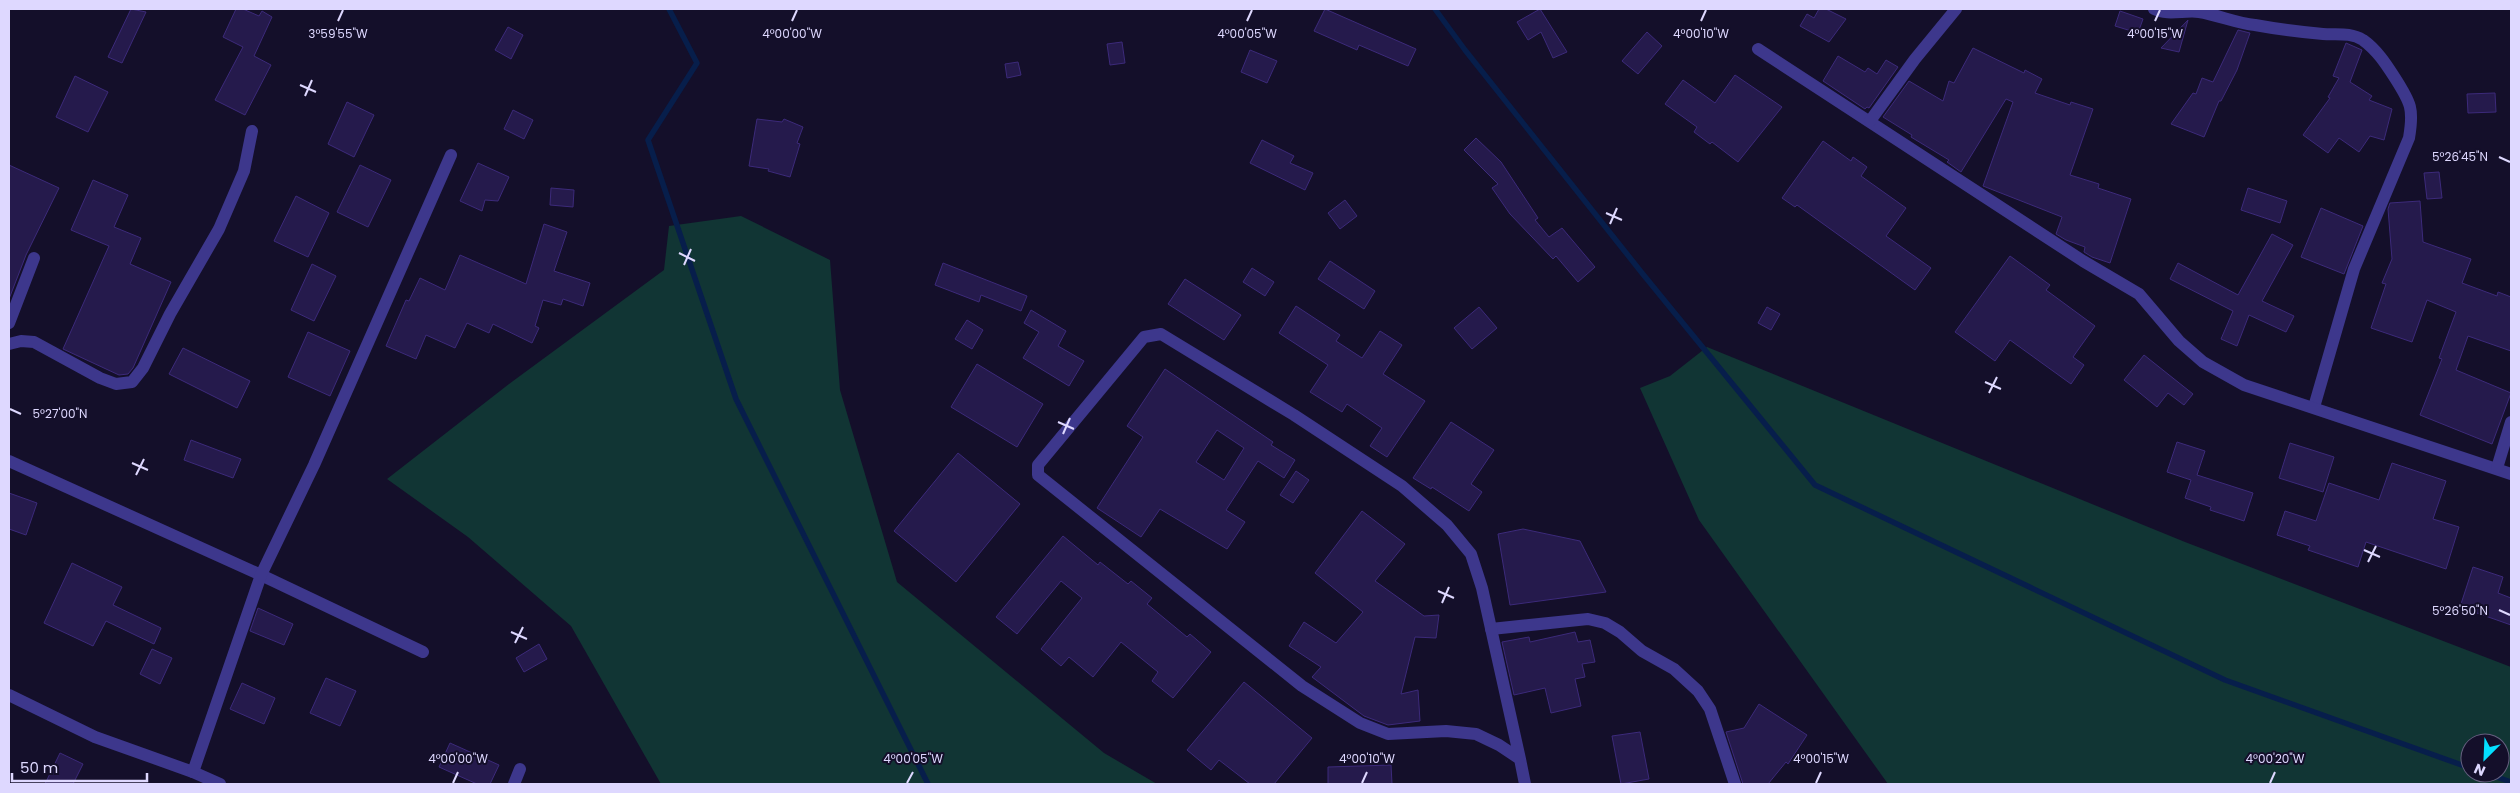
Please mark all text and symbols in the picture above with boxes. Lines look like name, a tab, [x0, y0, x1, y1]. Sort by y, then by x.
text: 3°59'55"W	[308, 25, 368, 42]
text: 4°00'00"W	[762, 25, 822, 42]
text: 4°00'05"W	[1217, 25, 1277, 42]
text: 4°00'10"W	[1673, 25, 1729, 42]
text: 4°00'15"W	[2127, 25, 2183, 42]
text: 5°26'45"N	[2432, 148, 2488, 165]
text: 5°27'00"N	[33, 405, 87, 422]
text: 5°26'50"N	[2432, 602, 2488, 619]
north arrow	[2460, 733, 2510, 783]
scale bar	[12, 750, 148, 782]
text: 4°00'00"W	[428, 750, 488, 767]
text: 4°00'05"W	[883, 750, 943, 767]
text: 4°00'10"W	[1339, 750, 1395, 767]
text: 4°00'15"W	[1793, 750, 1849, 767]
text: 4°00'20"W	[2245, 750, 2305, 767]
text: 50 m	[20, 757, 58, 778]
text: N	[2471, 759, 2489, 781]

